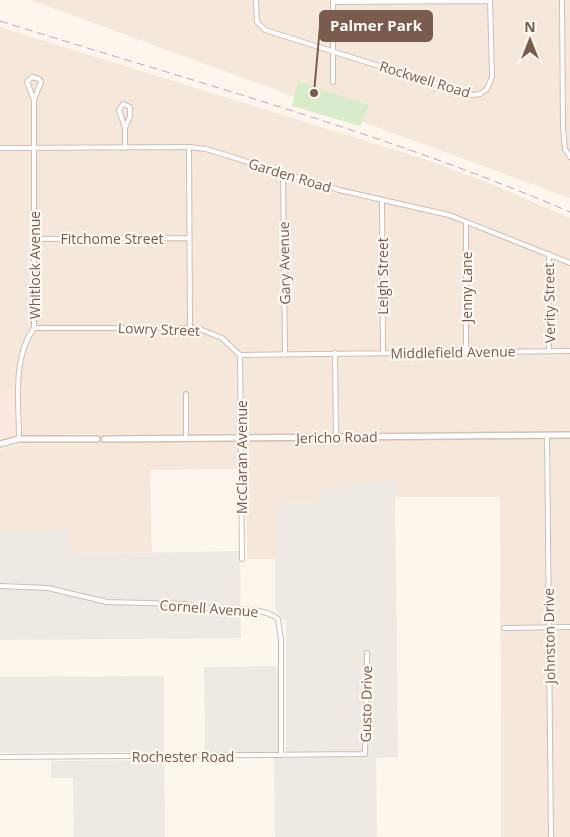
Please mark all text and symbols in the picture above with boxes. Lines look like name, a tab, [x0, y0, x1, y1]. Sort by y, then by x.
callout: Palmer Park	[320, 11, 432, 41]
text: Palmer Park	[330, 15, 423, 35]
north arrow	[505, 15, 555, 65]
text: N	[524, 17, 536, 36]
street label: Rockwell Road	[377, 56, 473, 102]
street label: Garden Road	[246, 153, 334, 197]
street label: Whitlock Avenue	[25, 211, 44, 319]
street label: Gary Avenue	[274, 221, 294, 305]
street label: Fitchome Street	[60, 229, 164, 248]
street label: Leigh Street	[373, 237, 392, 315]
street label: Jenny Lane	[457, 251, 476, 324]
street label: Verity Street	[539, 263, 559, 343]
street label: Lowry Street	[118, 318, 200, 340]
street label: Middlefield Avenue	[390, 341, 516, 363]
street label: McClaran Avenue	[232, 400, 251, 514]
street label: Jericho Road	[294, 427, 378, 447]
street label: Johnston Drive	[539, 588, 559, 686]
street label: Cornell Avenue	[159, 595, 259, 621]
street label: Gusto Drive	[356, 665, 376, 743]
street label: Rochester Road	[132, 747, 234, 766]

